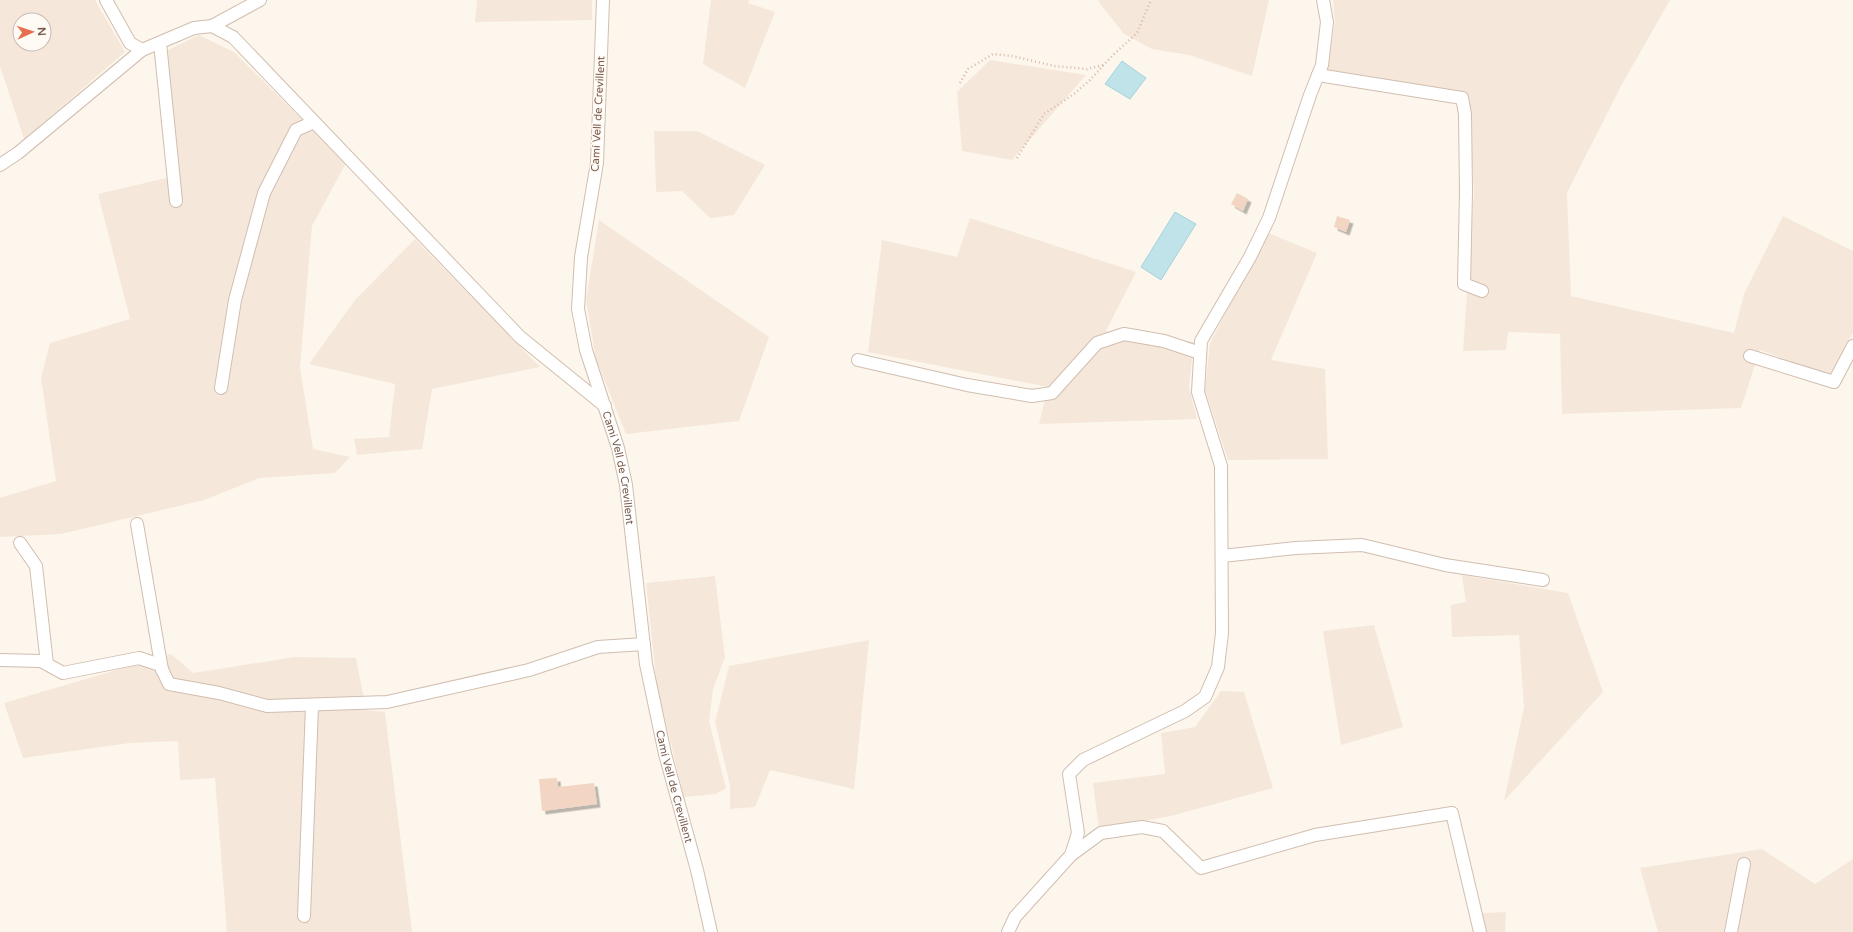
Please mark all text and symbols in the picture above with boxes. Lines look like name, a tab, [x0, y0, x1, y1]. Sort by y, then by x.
north arrow	[12, 12, 52, 52]
text: N	[35, 27, 48, 36]
street label: Camí Vell de Crevillent	[588, 56, 608, 172]
street label: Camí Vell de Crevillent	[600, 409, 637, 525]
street label: Camí Vell de Crevillent	[654, 729, 696, 844]

